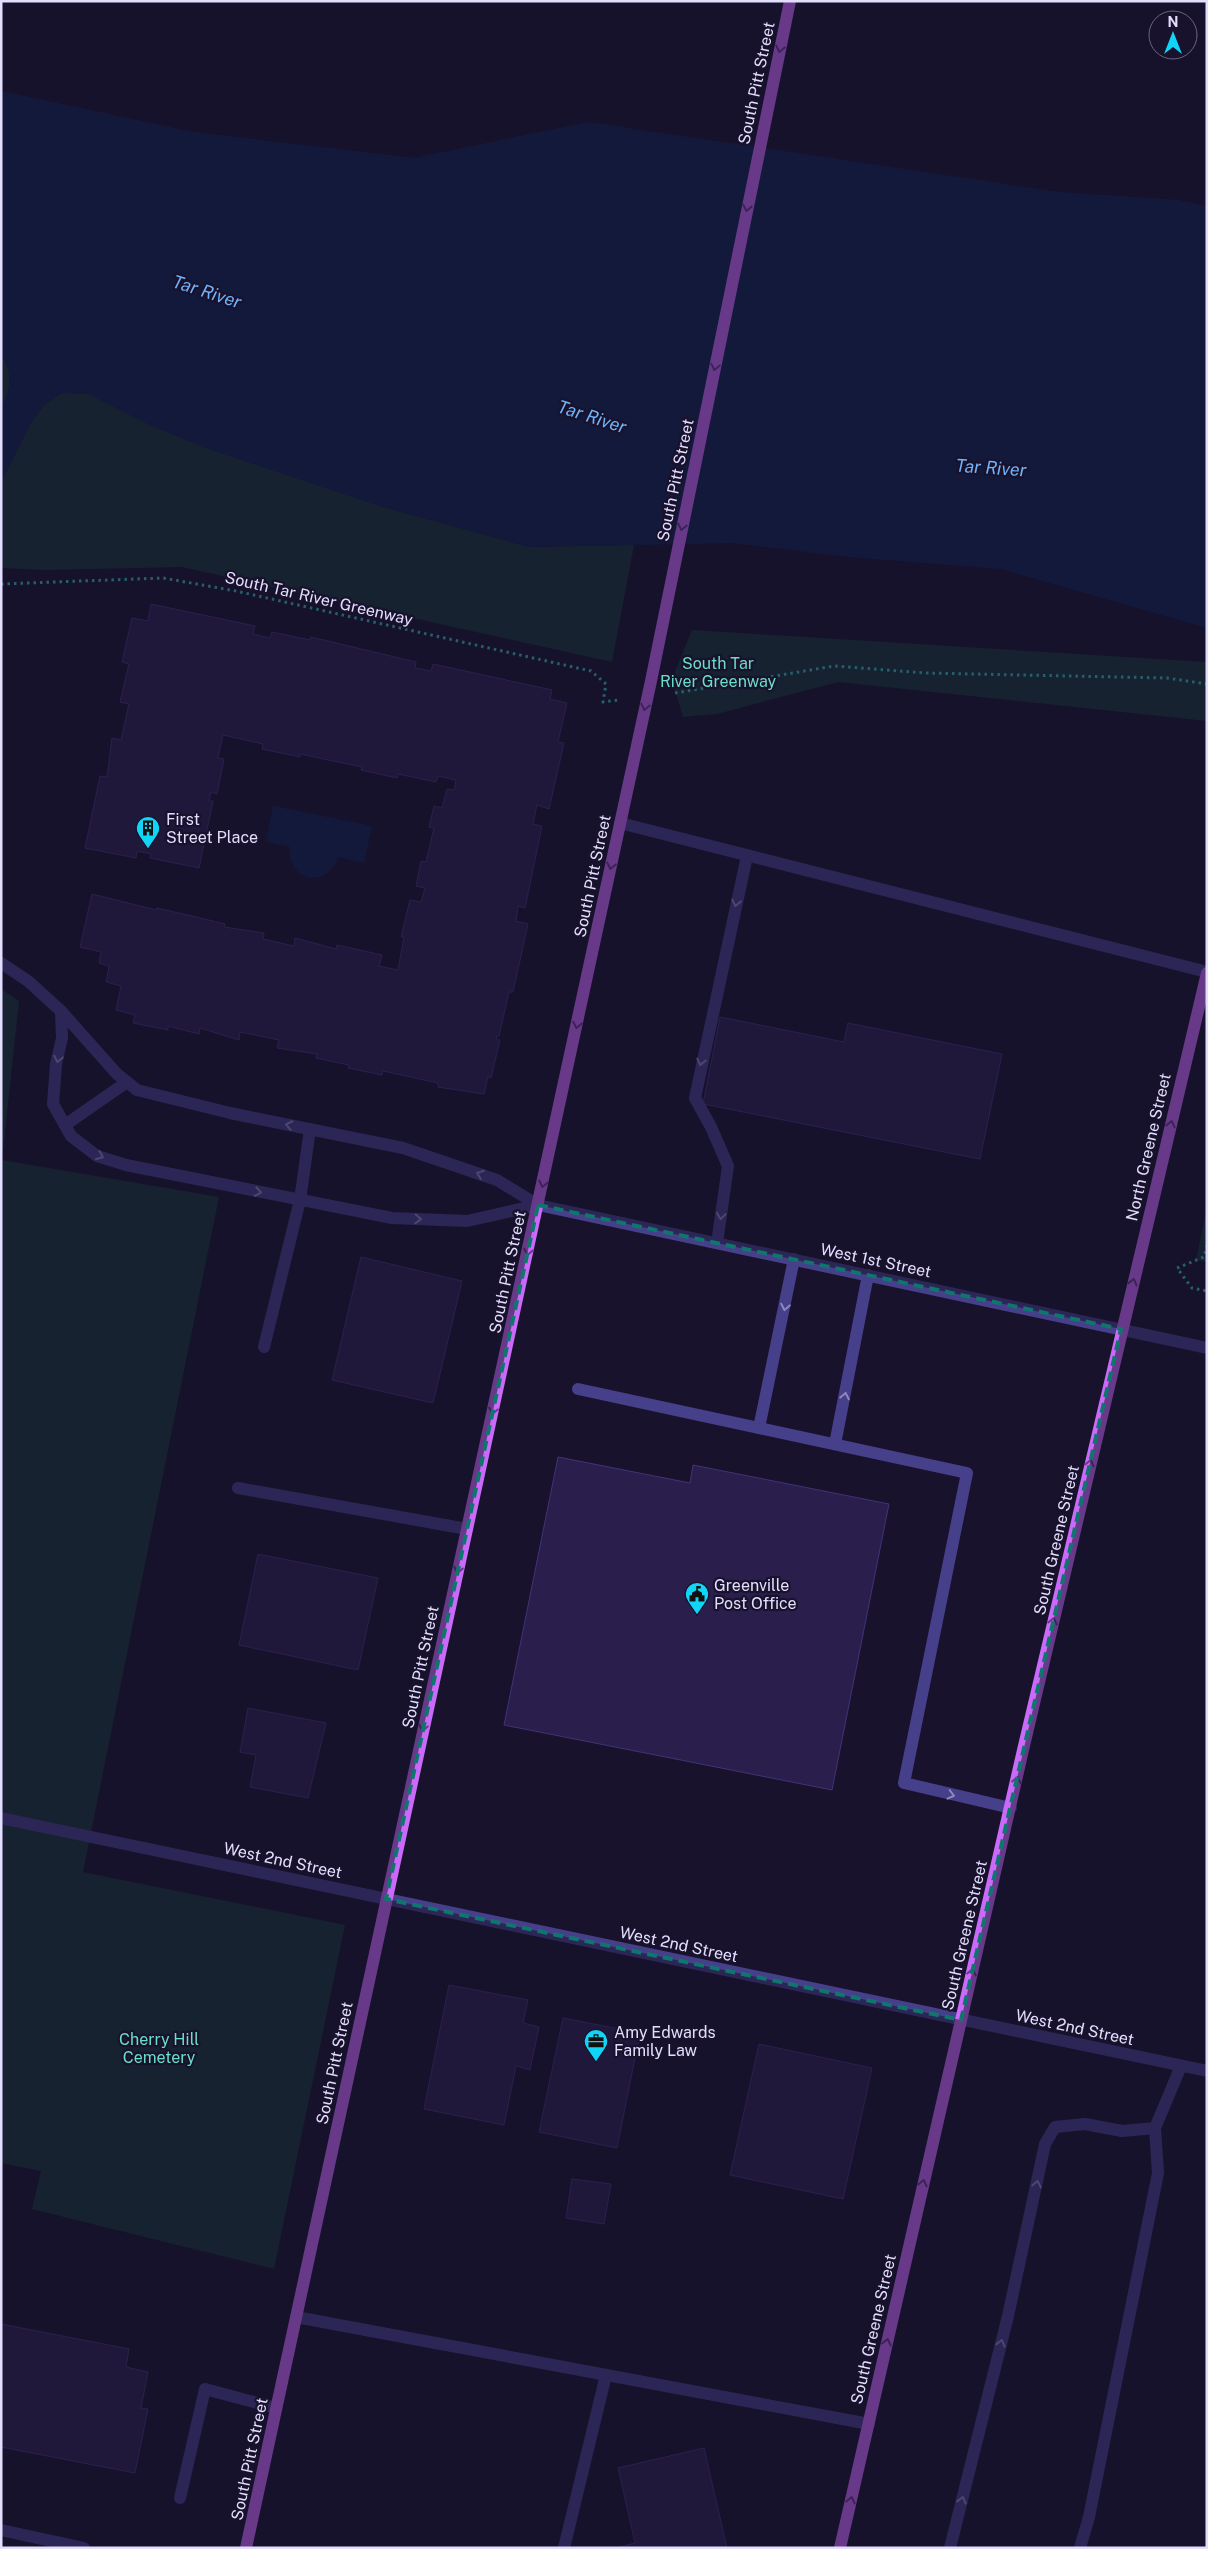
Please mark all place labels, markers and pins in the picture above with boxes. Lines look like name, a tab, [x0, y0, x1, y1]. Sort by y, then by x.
place label: First Street Place	[166, 810, 258, 847]
building icon: First Street Place	[135, 815, 161, 849]
place label: Greenville Post Office	[714, 1576, 797, 1613]
public building icon: Greenville Post Office	[684, 1581, 710, 1615]
place label: Amy Edwards Family Law	[614, 2023, 716, 2060]
office icon: Amy Edwards Family Law	[583, 2028, 609, 2062]

